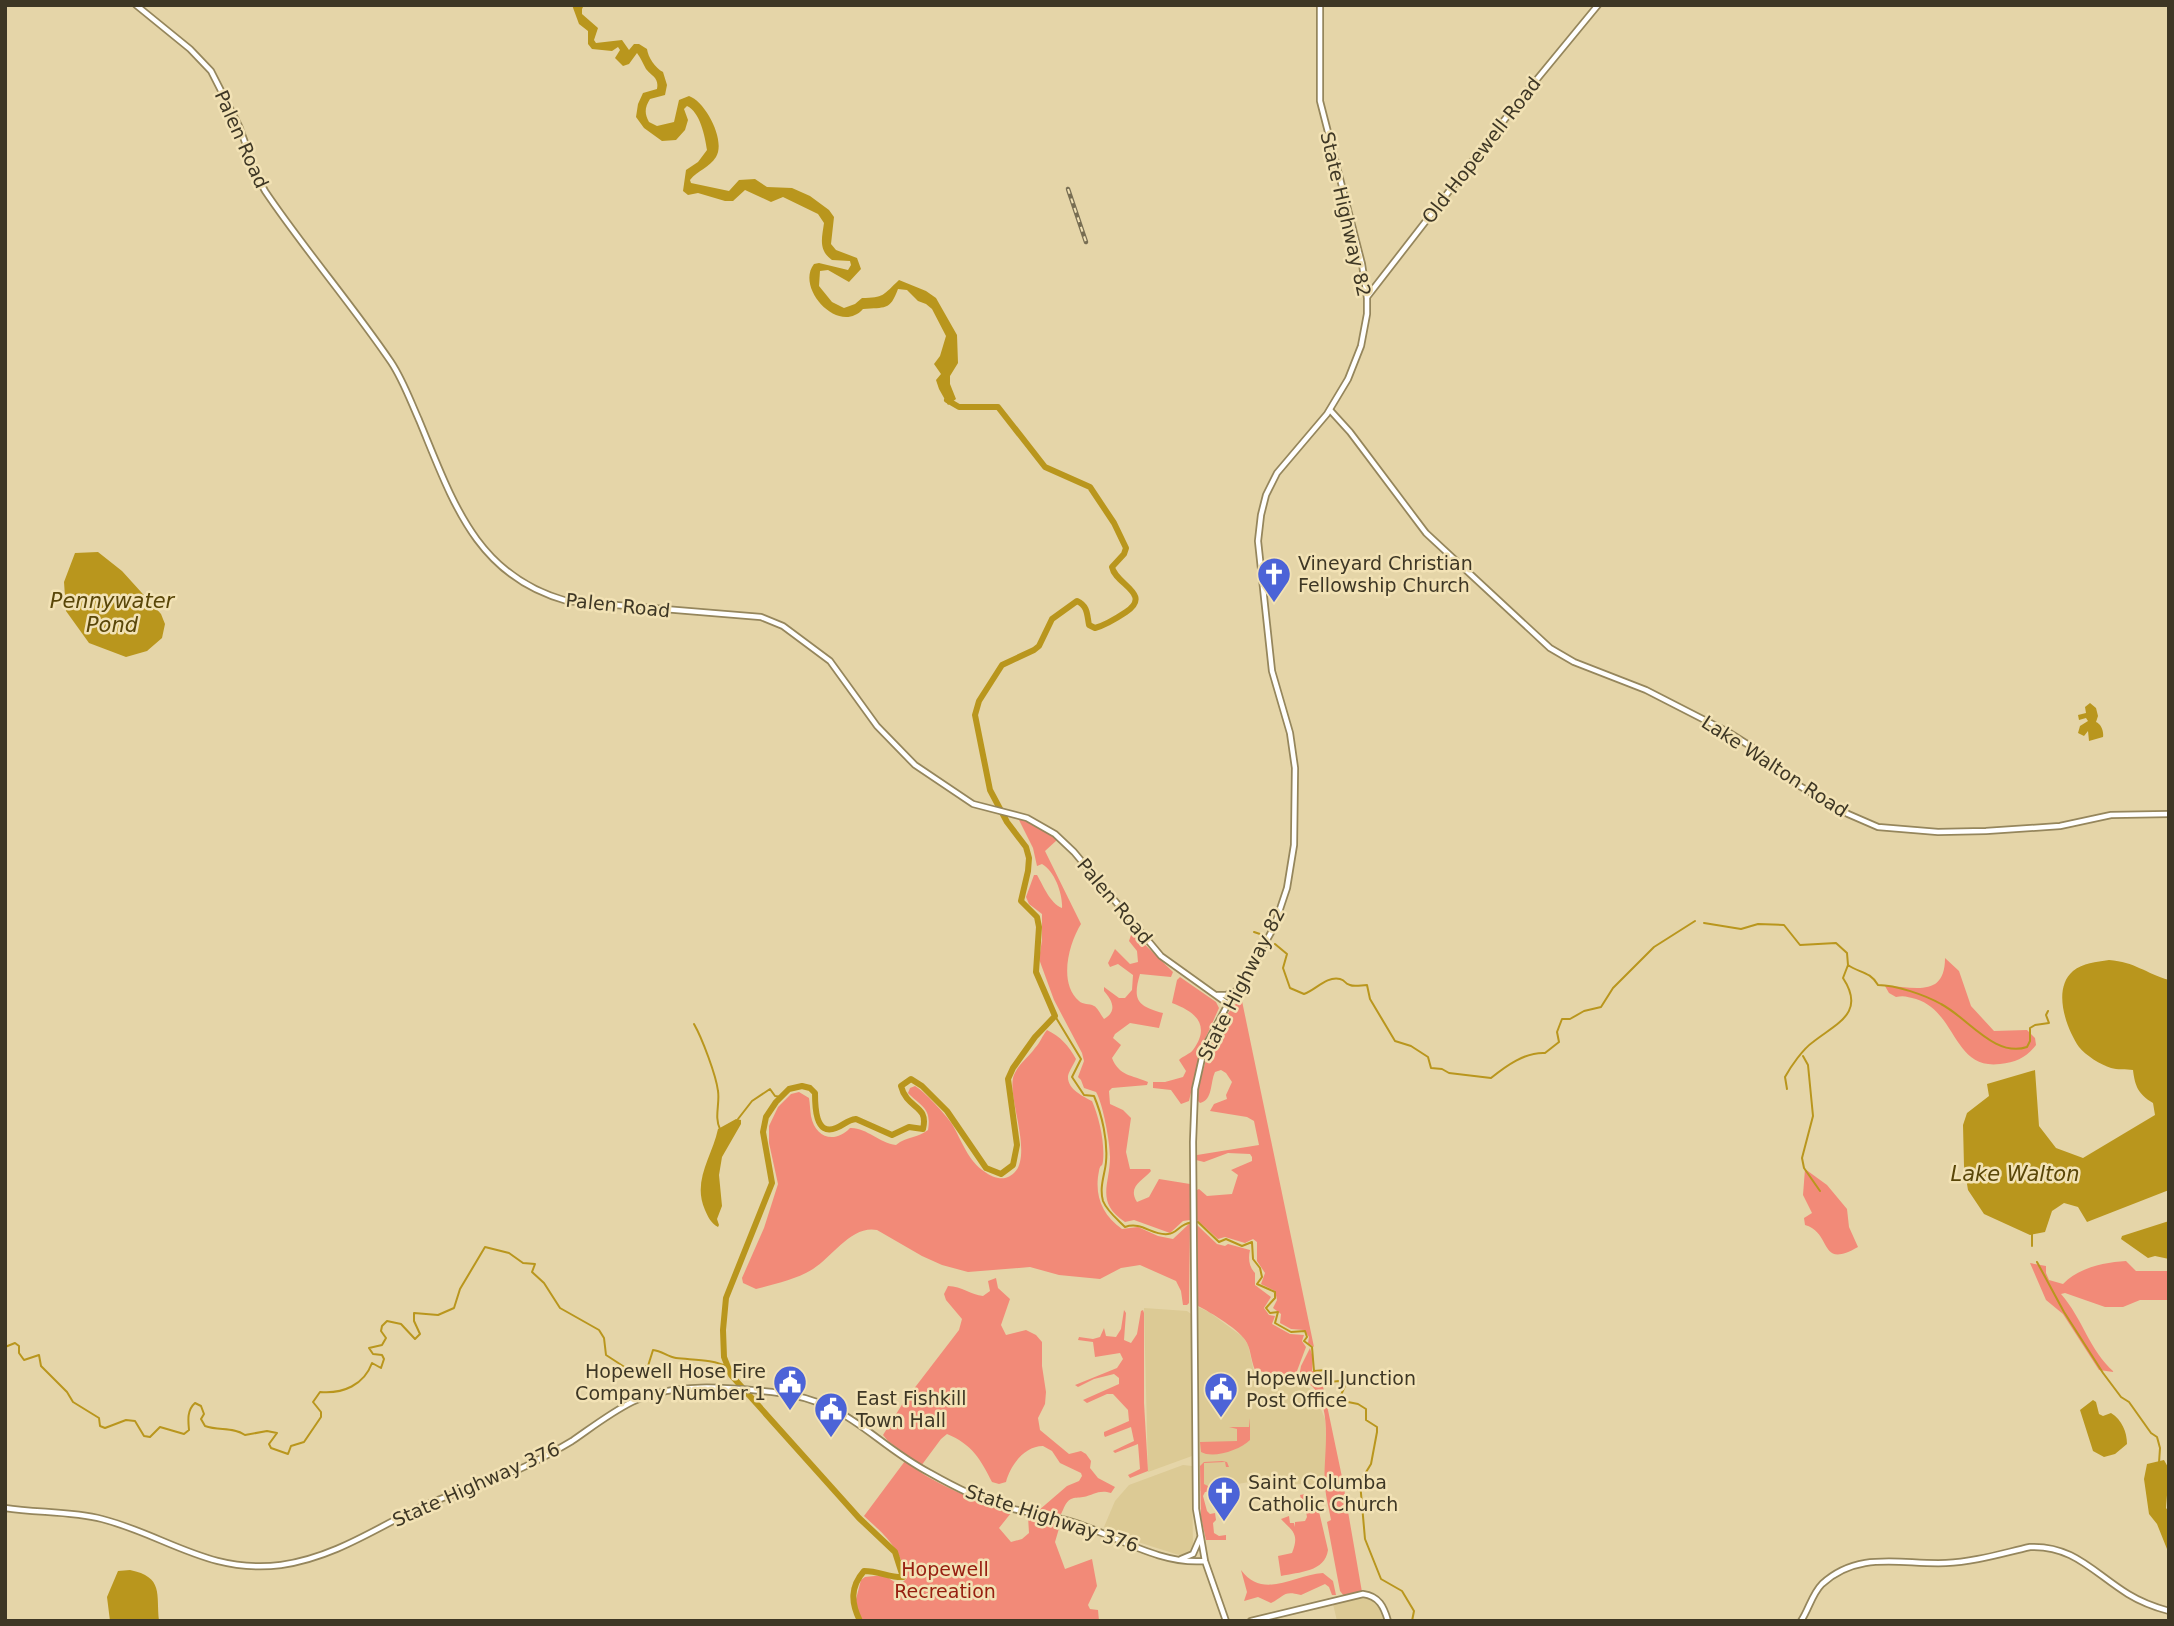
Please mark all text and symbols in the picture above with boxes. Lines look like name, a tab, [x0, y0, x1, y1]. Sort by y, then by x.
street label: Old Hopewell Road	[1417, 73, 1545, 227]
street label: Palen Road	[211, 87, 273, 191]
street label: State Highway 82	[1316, 129, 1376, 299]
place label: Vineyard Christian Fellowship Church	[1298, 552, 1473, 596]
church icon: Vineyard Christian Fellowship Church	[1255, 555, 1293, 604]
water label: Pennywater Pond	[50, 589, 176, 637]
street label: Palen Road	[565, 589, 671, 621]
street label: Lake Walton Road	[1698, 711, 1852, 821]
street label: Palen Road	[1073, 854, 1157, 948]
street label: State Highway 82	[1193, 904, 1289, 1064]
water label: Lake Walton	[1950, 1162, 2080, 1186]
place label: Hopewell Hose Fire Company Number 1	[575, 1360, 766, 1404]
public building icon: Hopewell Hose Fire Company Number 1	[771, 1363, 809, 1412]
place label: Hopewell Junction Post Office	[1246, 1367, 1416, 1411]
public building icon: Hopewell Junction Post Office	[1202, 1370, 1240, 1419]
place label: East Fishkill Town Hall	[855, 1387, 967, 1431]
public building icon: East Fishkill Town Hall	[812, 1390, 850, 1439]
street label: State Highway 376	[389, 1437, 563, 1531]
place label: Saint Columba Catholic Church	[1248, 1471, 1398, 1515]
church icon: Saint Columba Catholic Church	[1205, 1474, 1243, 1523]
street label: State Highway 376	[963, 1480, 1141, 1556]
park label: Hopewell Recreation	[894, 1558, 996, 1602]

